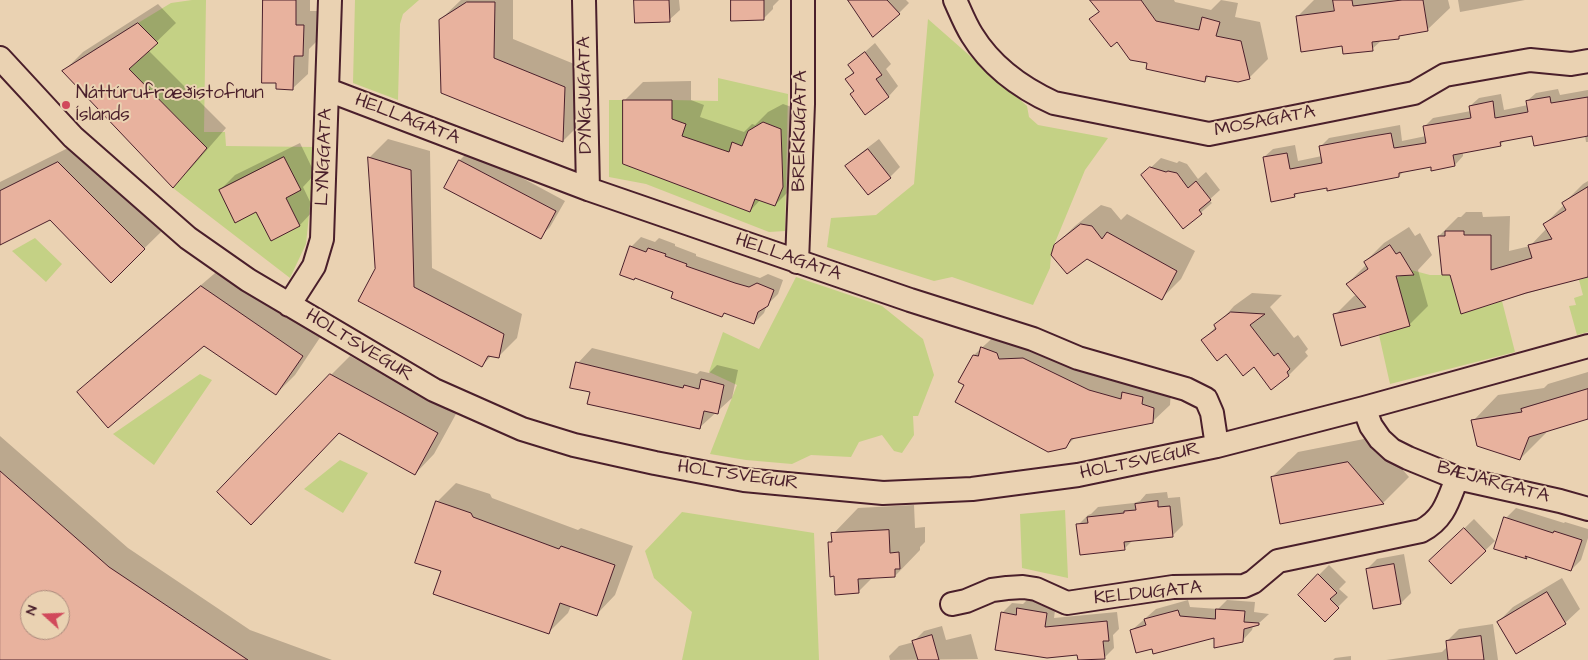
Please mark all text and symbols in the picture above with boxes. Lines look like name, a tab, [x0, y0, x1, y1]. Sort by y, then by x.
street label: DYNGJUGATA	[574, 36, 598, 154]
street label: BREKKUGATA	[789, 70, 813, 192]
place label: Náttúrufræðistofnun Íslands	[76, 83, 264, 127]
street label: HELLAGATA	[351, 90, 463, 150]
marker: Náttúrufræðistofnun Íslands	[60, 99, 72, 111]
street label: MOSAGATA	[1213, 101, 1317, 143]
street label: LYNGGATA	[312, 108, 338, 206]
street label: HELLAGATA	[732, 229, 844, 287]
street label: HOLTSVEGUR	[301, 305, 417, 387]
street label: HOLTSVEGUR	[1078, 438, 1202, 486]
street label: HOLTSVEGUR	[676, 456, 800, 496]
street label: BÆJARGATA	[1434, 457, 1552, 509]
street label: KELDUGATA	[1093, 577, 1203, 611]
north arrow	[20, 590, 70, 640]
text: N	[21, 603, 43, 618]

